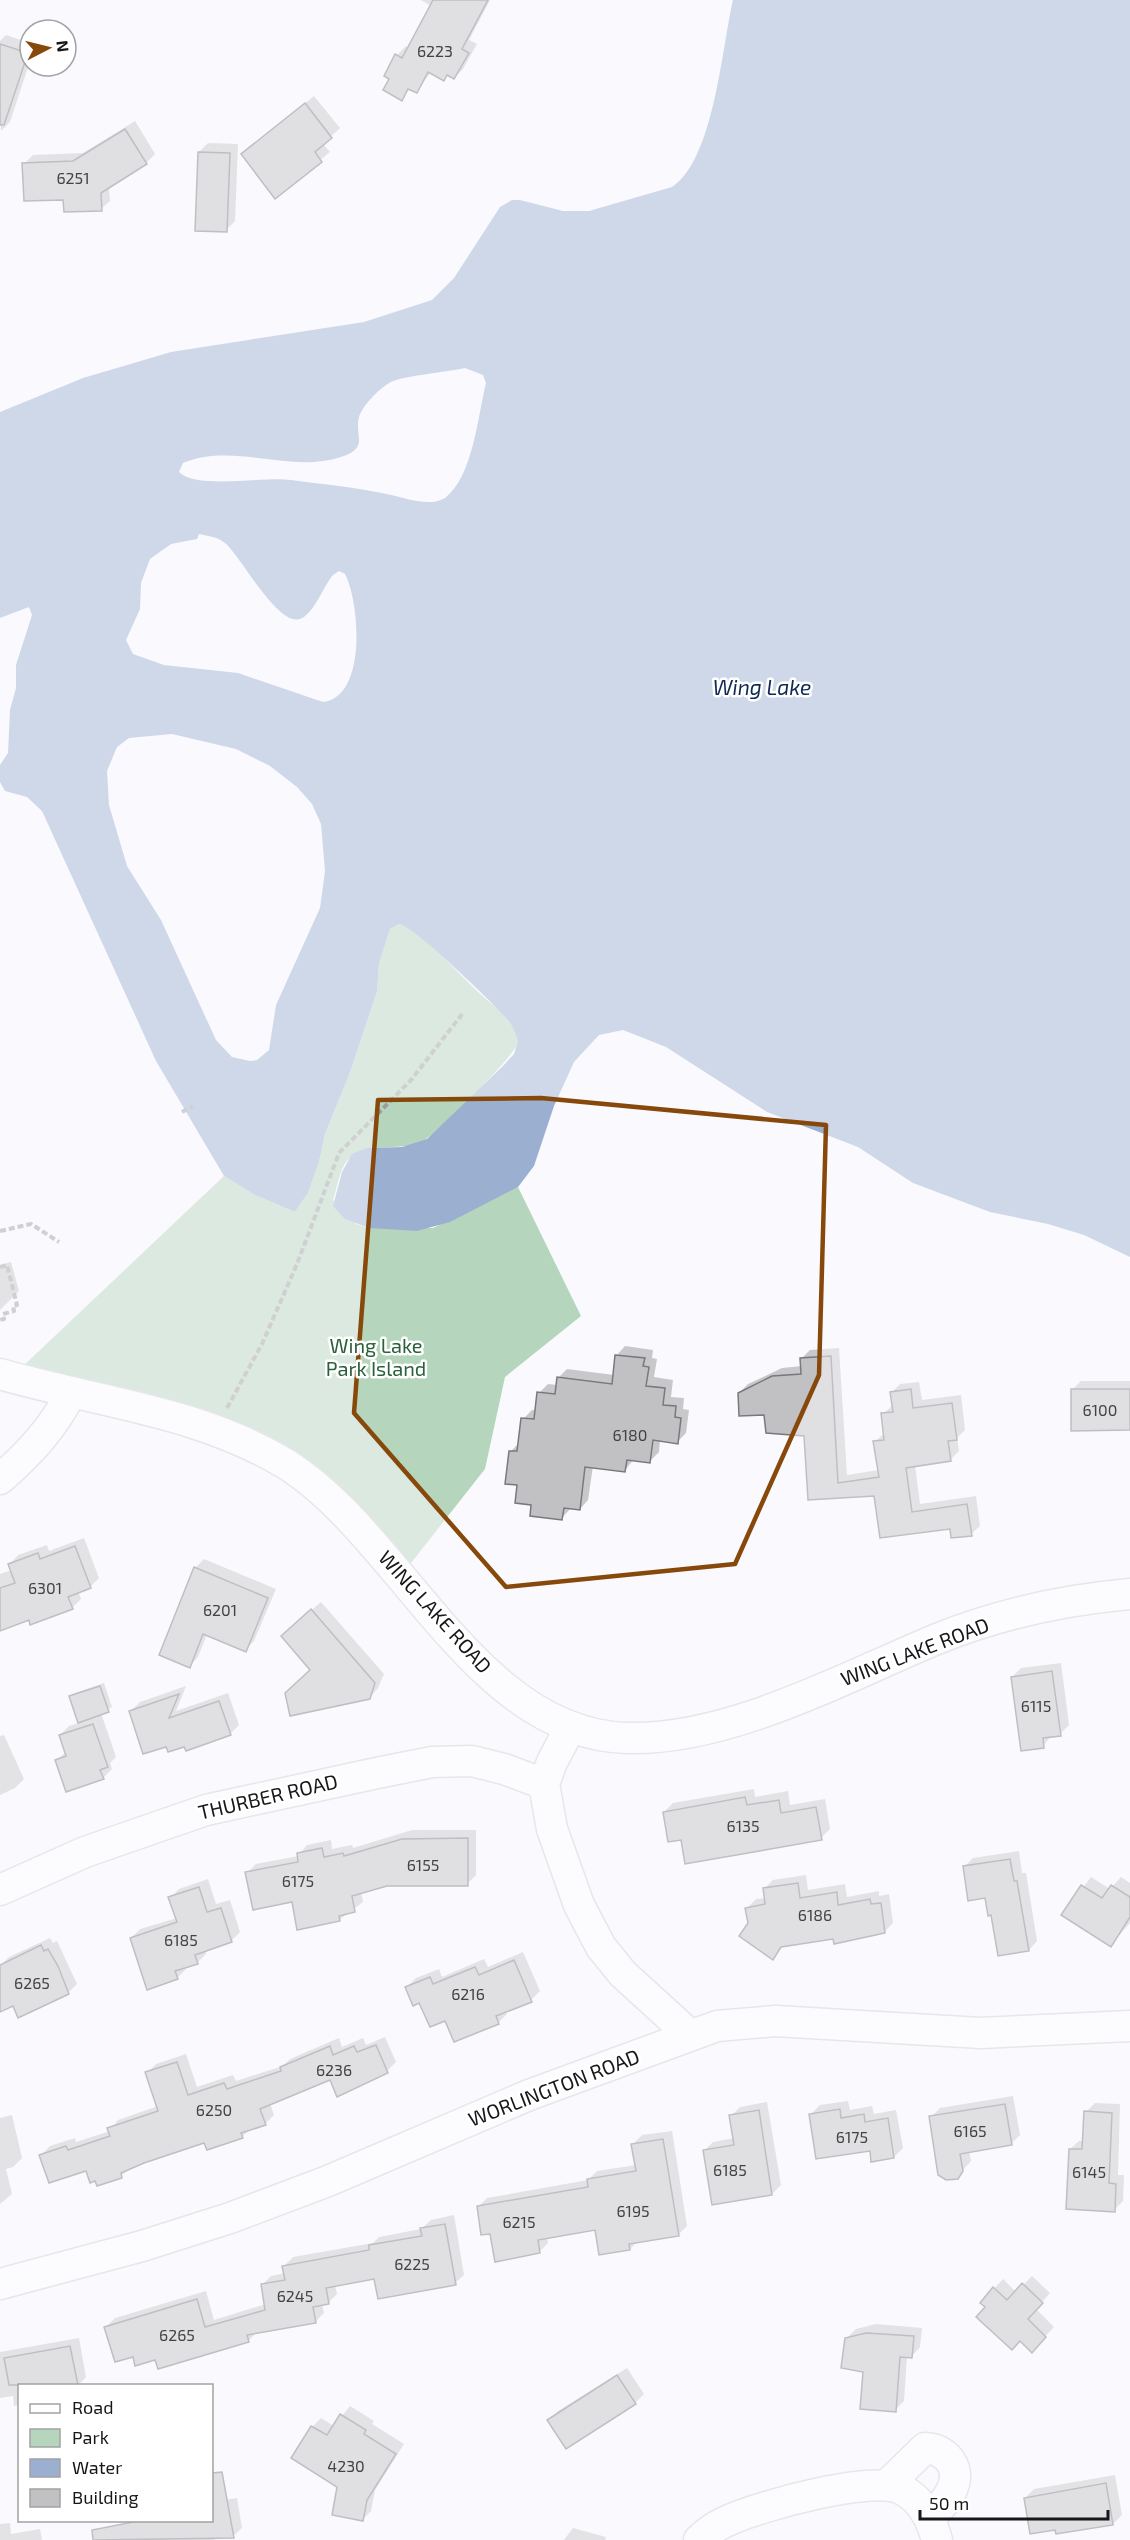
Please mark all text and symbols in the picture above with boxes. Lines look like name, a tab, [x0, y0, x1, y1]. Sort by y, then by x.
north arrow	[18, 18, 78, 78]
text: N	[53, 39, 74, 53]
house number: 6223	[417, 41, 453, 60]
house number: 6251	[56, 168, 90, 187]
water label: Wing Lake	[713, 674, 811, 699]
park label: Wing Lake Park Island	[326, 1333, 426, 1380]
house number: 6100	[1083, 1400, 1117, 1419]
house number: 6180	[613, 1425, 647, 1444]
street label: WING LAKE ROAD	[374, 1545, 497, 1678]
house number: 6301	[28, 1578, 62, 1597]
house number: 6201	[203, 1600, 237, 1619]
street label: WING LAKE ROAD	[837, 1612, 992, 1690]
house number: 6115	[1021, 1696, 1051, 1715]
street label: THURBER ROAD	[196, 1768, 340, 1824]
house number: 6135	[727, 1816, 760, 1835]
house number: 6155	[407, 1855, 439, 1874]
house number: 6175	[282, 1871, 314, 1890]
house number: 6186	[798, 1905, 832, 1924]
house number: 6185	[164, 1930, 198, 1949]
house number: 6265	[14, 1973, 50, 1992]
house number: 6216	[451, 1984, 485, 2003]
street label: WORLINGTON ROAD	[465, 2043, 643, 2131]
house number: 6236	[316, 2060, 352, 2079]
house number: 6250	[196, 2100, 232, 2119]
house number: 6165	[953, 2121, 987, 2140]
house number: 6175	[836, 2127, 868, 2146]
house number: 6185	[713, 2160, 747, 2179]
house number: 6145	[1072, 2162, 1106, 2181]
house number: 6195	[616, 2201, 650, 2220]
house number: 6215	[502, 2212, 536, 2231]
house number: 6225	[394, 2254, 430, 2273]
house number: 6245	[277, 2286, 313, 2305]
house number: 6265	[159, 2325, 195, 2344]
legend	[18, 2384, 213, 2522]
text: Road	[72, 2396, 113, 2418]
text: Park	[72, 2426, 109, 2448]
text: Water	[72, 2456, 122, 2478]
house number: 4230	[327, 2456, 365, 2475]
scale bar	[920, 2483, 1108, 2521]
text: Building	[72, 2486, 139, 2508]
text: 50 m	[929, 2492, 969, 2514]

